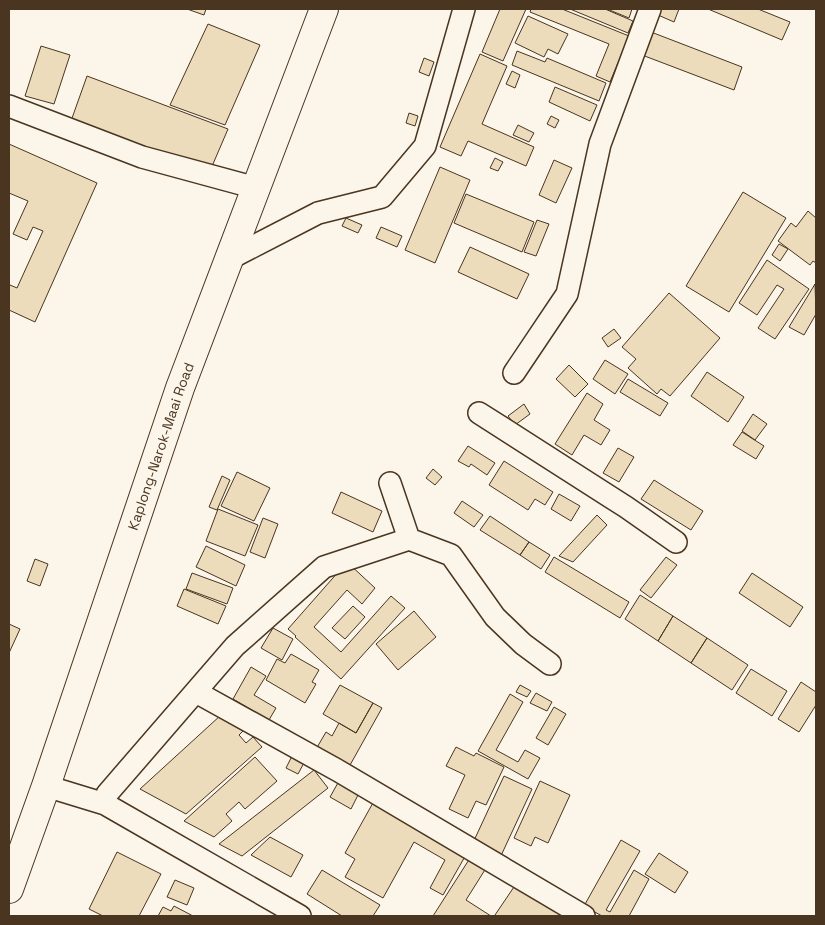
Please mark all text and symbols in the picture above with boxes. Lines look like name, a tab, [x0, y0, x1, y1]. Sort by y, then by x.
street label: Kaplong-Narok-Maai Road	[124, 360, 198, 532]

